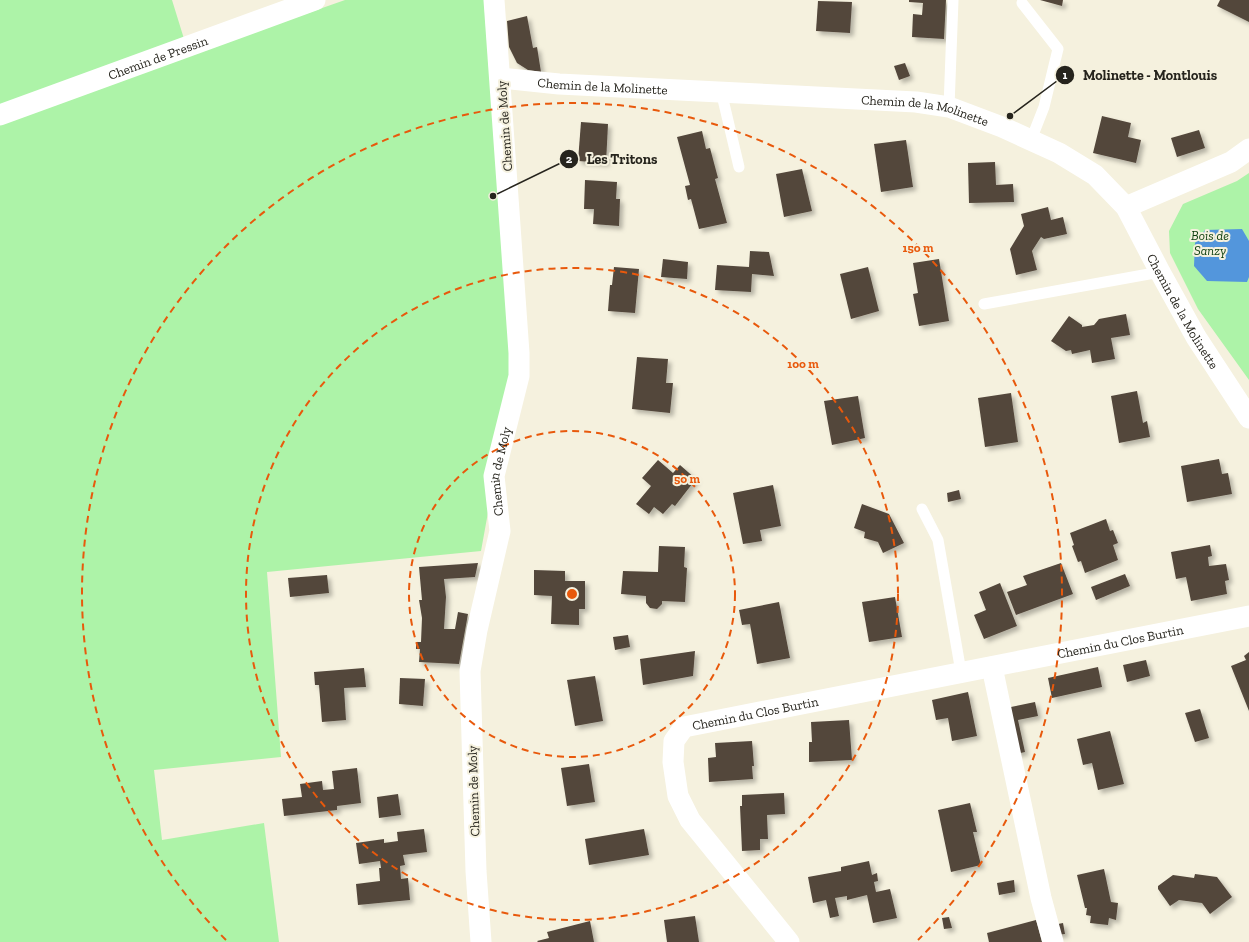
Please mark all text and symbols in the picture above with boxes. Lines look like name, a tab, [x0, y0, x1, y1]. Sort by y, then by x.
street label: Chemin de Pressin	[106, 33, 210, 83]
callout: Molinette - Montlouis	[1055, 62, 1225, 88]
text: Molinette - Montlouis	[1083, 67, 1218, 84]
text: 1	[1063, 68, 1068, 82]
street label: Chemin de la Molinette	[537, 75, 668, 97]
street label: Chemin de Moly	[494, 80, 515, 172]
street label: Chemin de la Molinette	[861, 92, 991, 129]
callout: Les Tritons	[559, 146, 665, 172]
text: Les Tritons	[587, 151, 658, 168]
text: 2	[566, 152, 573, 166]
park label: Bois de Sanzy	[1191, 228, 1229, 258]
text: 150 m	[903, 241, 934, 255]
street label: Chemin de la Molinette	[1144, 251, 1222, 372]
text: 100 m	[787, 357, 819, 371]
street label: Chemin de Moly	[486, 425, 514, 517]
text: 50 m	[674, 472, 700, 486]
centre of rings	[565, 587, 579, 601]
street label: Chemin du Clos Burtin	[1056, 622, 1185, 662]
street label: Chemin du Clos Burtin	[691, 694, 820, 733]
street label: Chemin de Moly	[464, 745, 483, 837]

